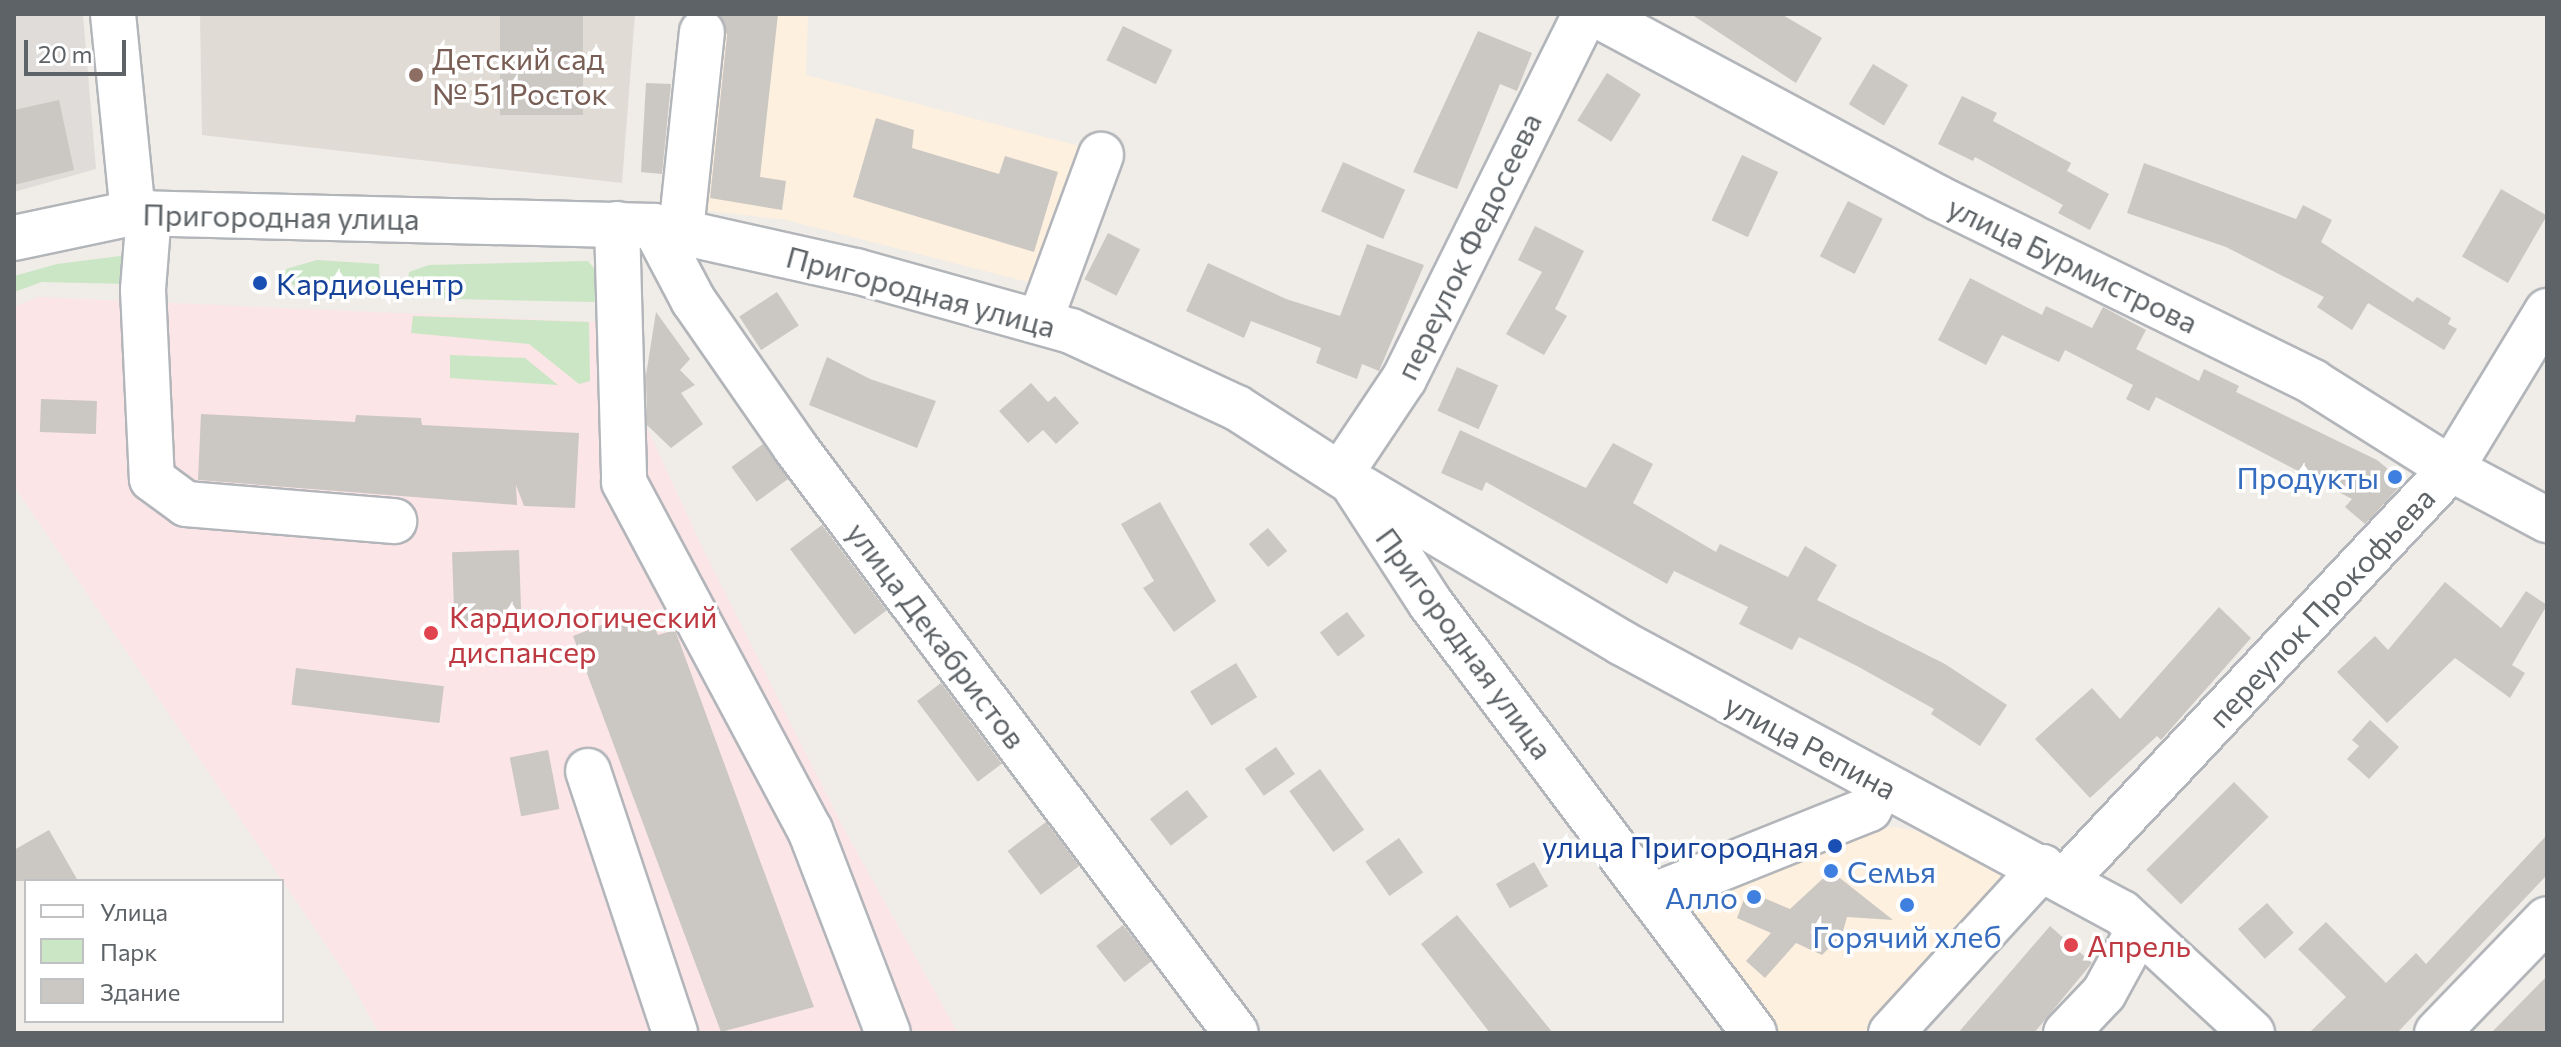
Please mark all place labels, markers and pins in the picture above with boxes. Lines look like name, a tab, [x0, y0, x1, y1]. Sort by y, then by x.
place label: Детский сад № 51 Росток	[432, 40, 608, 110]
marker: Детский сад № 51 Росток	[407, 66, 425, 84]
place label: Кардиоцентр	[276, 265, 464, 301]
marker: Кардиоцентр	[251, 274, 269, 292]
place label: Продукты	[2237, 459, 2379, 495]
marker: Продукты	[2386, 468, 2404, 486]
place label: Кардиологический диспансер	[449, 598, 717, 668]
marker: Кардиологический диспансер	[420, 622, 442, 644]
place label: улица Пригородная	[1542, 828, 1819, 864]
marker: улица Пригородная	[1826, 837, 1844, 855]
place label: Семья	[1847, 853, 1936, 889]
marker: Семья	[1822, 862, 1840, 880]
place label: Алло	[1665, 879, 1738, 915]
marker: Алло	[1745, 888, 1763, 906]
marker: Горячий хлеб	[1898, 896, 1916, 914]
place label: Горячий хлеб	[1812, 918, 2002, 954]
place label: Апрель	[2087, 927, 2191, 963]
marker: Апрель	[2062, 936, 2080, 954]

